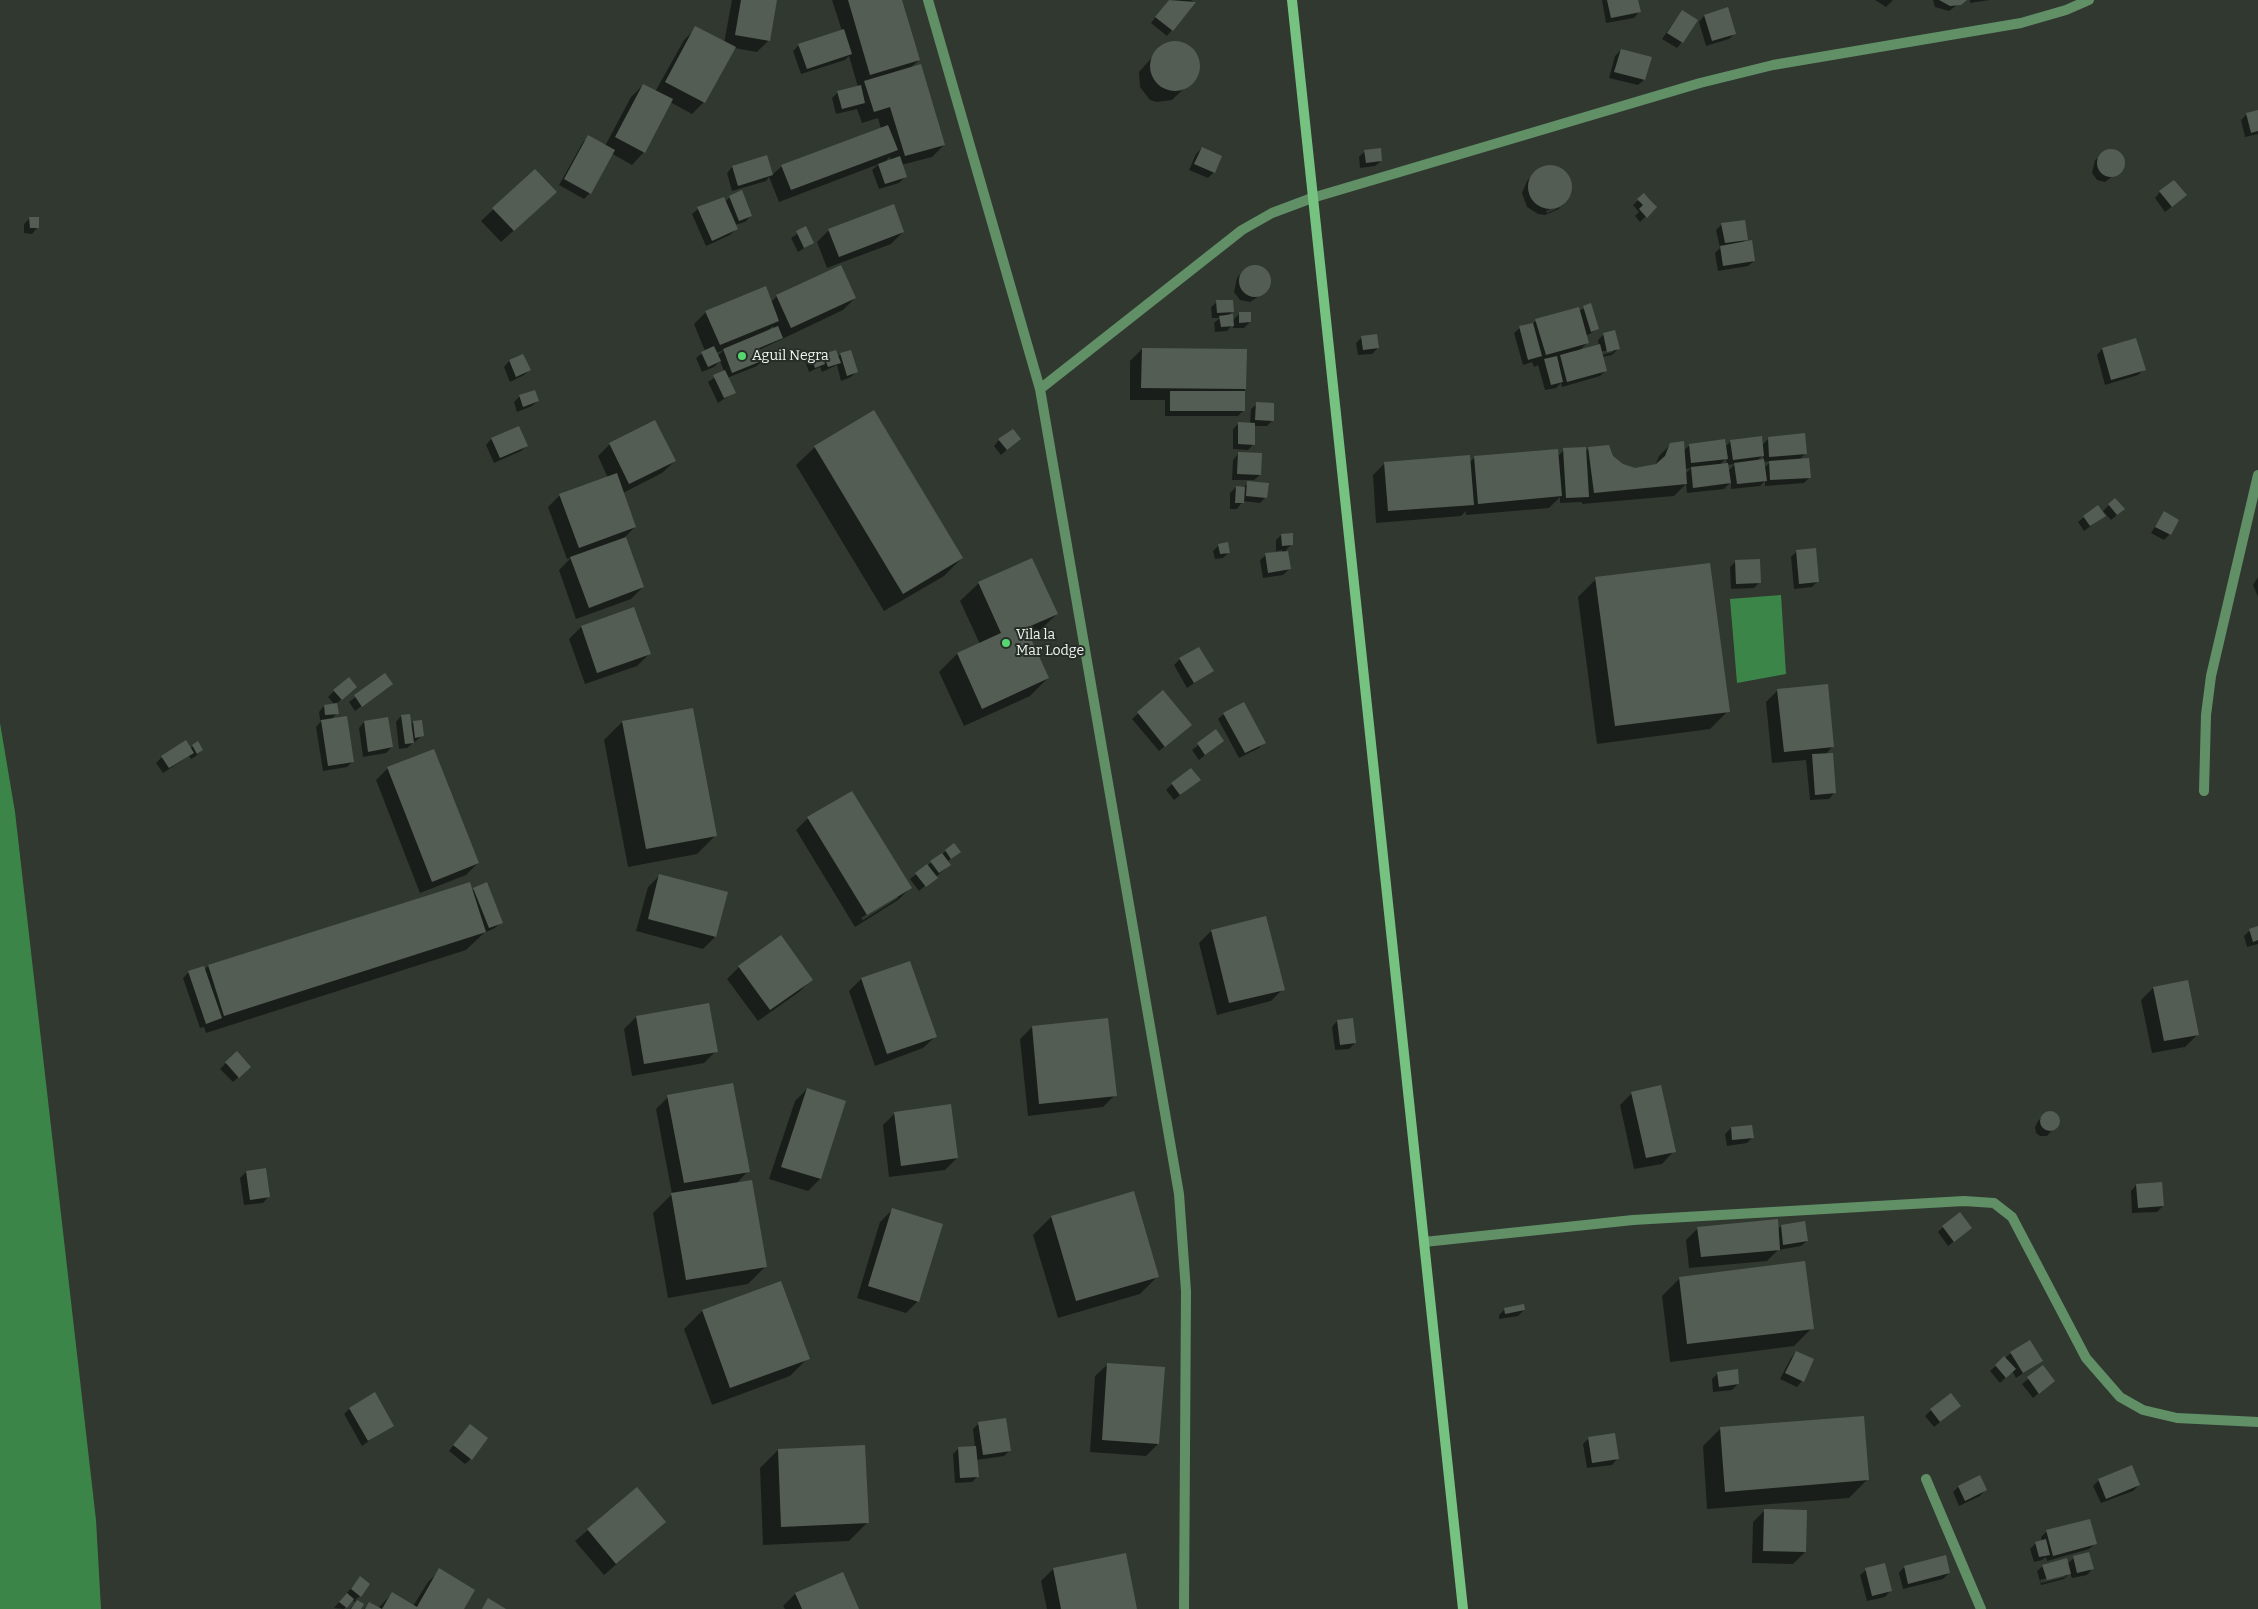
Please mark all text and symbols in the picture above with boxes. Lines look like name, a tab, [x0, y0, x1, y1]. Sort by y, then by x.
place label: Aguil Negra	[752, 348, 829, 364]
marker: Aguil Negra	[736, 350, 748, 362]
place label: Vila la Mar Lodge	[1016, 627, 1084, 660]
marker: Vila la Mar Lodge	[1000, 637, 1012, 649]

